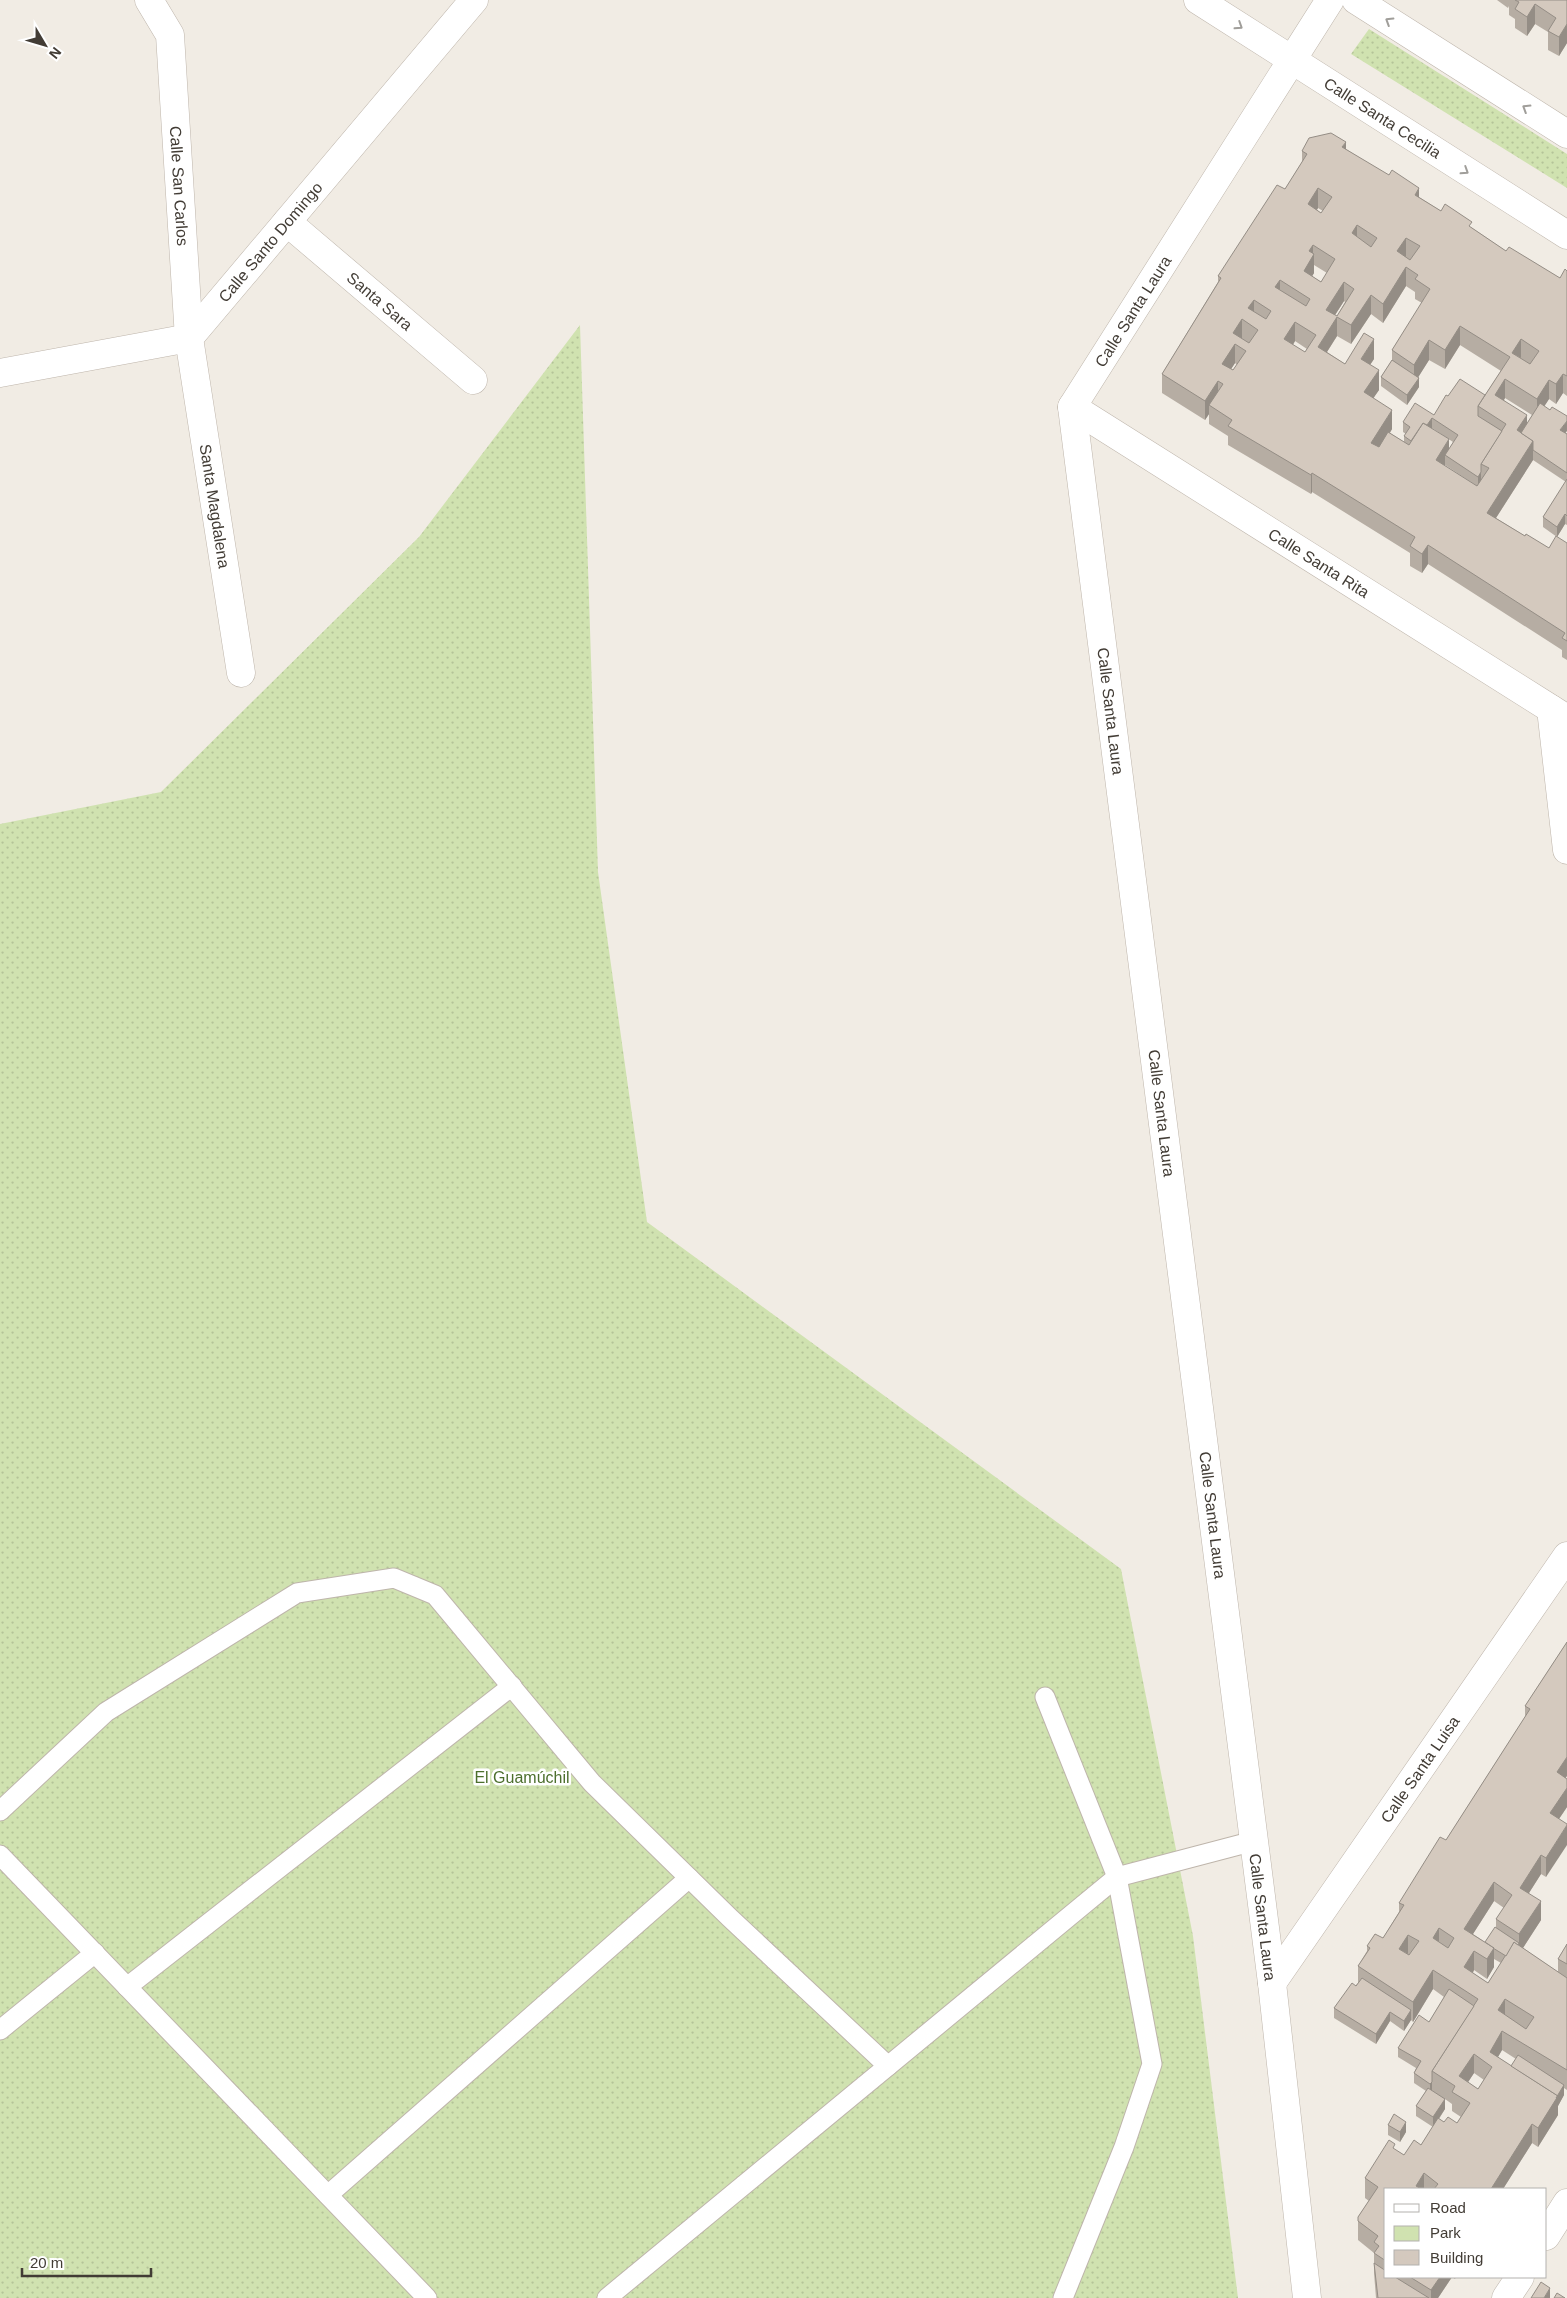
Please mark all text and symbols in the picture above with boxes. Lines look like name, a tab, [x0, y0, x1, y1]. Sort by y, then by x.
one-way arrow	[1385, 18, 1394, 27]
north arrow	[20, 20, 70, 70]
one-way arrow	[1233, 20, 1242, 30]
text: N	[46, 44, 65, 62]
street label: Calle Santa Cecilia	[1321, 75, 1444, 162]
one-way arrow	[1522, 105, 1531, 114]
street label: Calle San Carlos	[167, 125, 191, 246]
one-way arrow	[1460, 164, 1469, 174]
street label: Calle Santo Domingo	[215, 179, 326, 305]
street label: Calle Santa Laura	[1092, 253, 1175, 370]
street label: Santa Sara	[344, 269, 416, 334]
street label: Santa Magdalena	[197, 443, 233, 569]
street label: Calle Santa Rita	[1265, 525, 1372, 601]
street label: Calle Santa Laura	[1094, 646, 1127, 776]
street label: Calle Santa Laura	[1145, 1048, 1178, 1178]
street label: Calle Santa Laura	[1196, 1450, 1229, 1580]
street label: Calle Santa Luisa	[1378, 1713, 1463, 1826]
park label: El Guamúchil	[474, 1769, 570, 1786]
street label: Calle Santa Laura	[1246, 1852, 1279, 1982]
legend	[1384, 2188, 1547, 2278]
text: Road	[1430, 2199, 1466, 2216]
text: Park	[1430, 2224, 1461, 2241]
scale bar	[22, 2246, 151, 2278]
text: Building	[1430, 2249, 1483, 2266]
text: 20 m	[30, 2254, 63, 2271]

